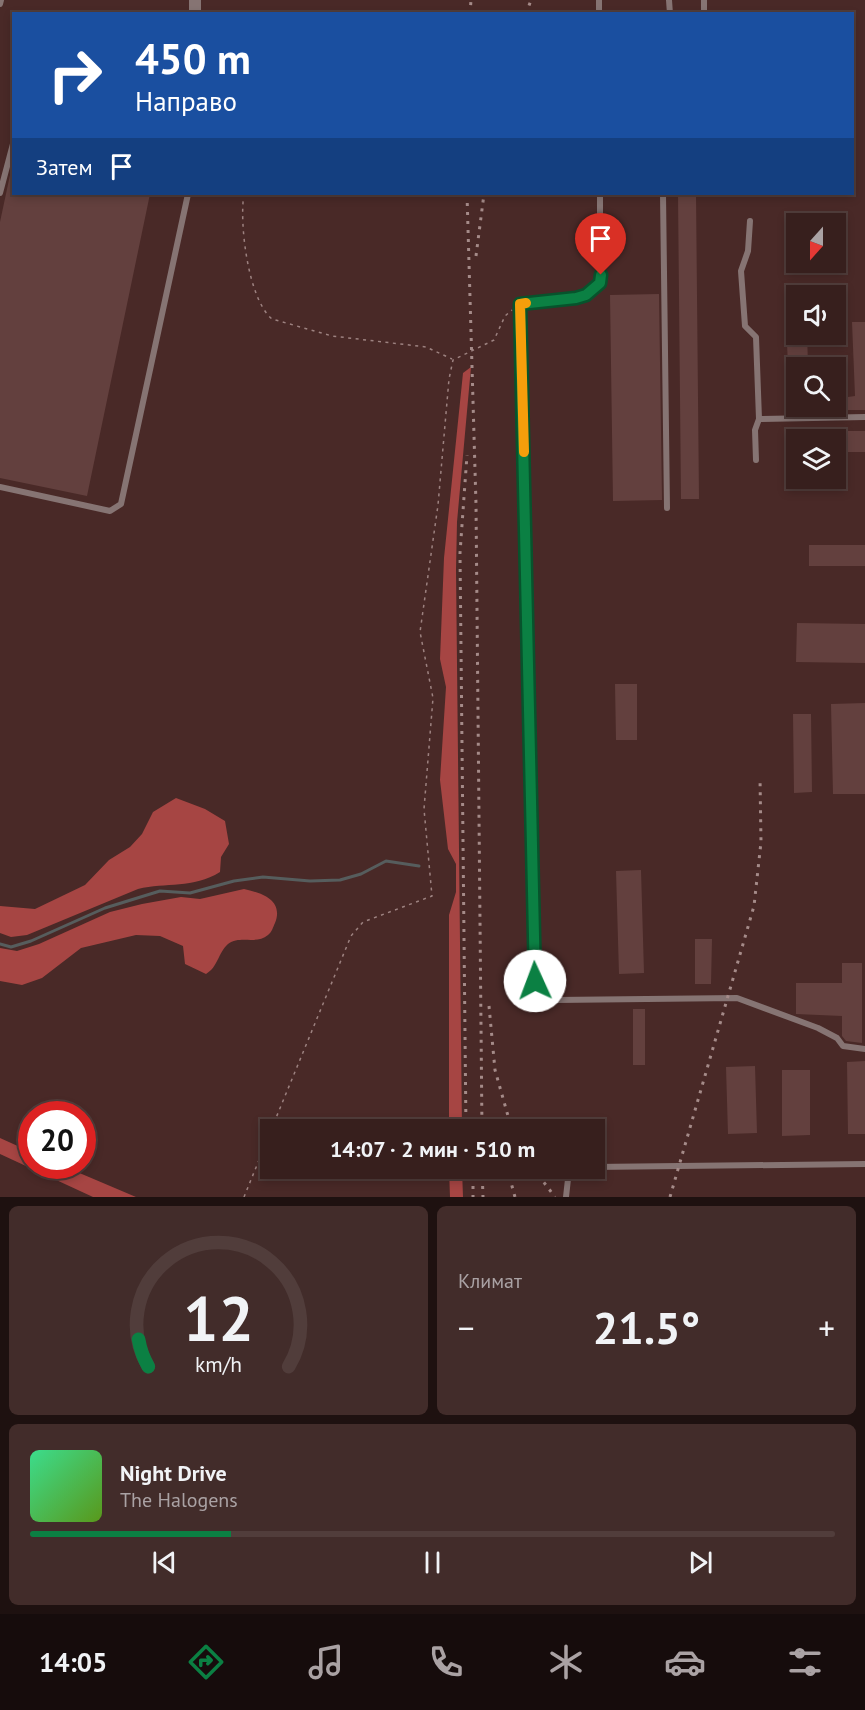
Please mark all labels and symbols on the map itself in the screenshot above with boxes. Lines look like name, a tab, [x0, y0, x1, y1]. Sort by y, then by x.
pin	[575, 213, 626, 275]
north arrow	[786, 213, 846, 273]
position arrow	[503, 949, 567, 1013]
speed limit sign: 20	[18, 1101, 96, 1179]

